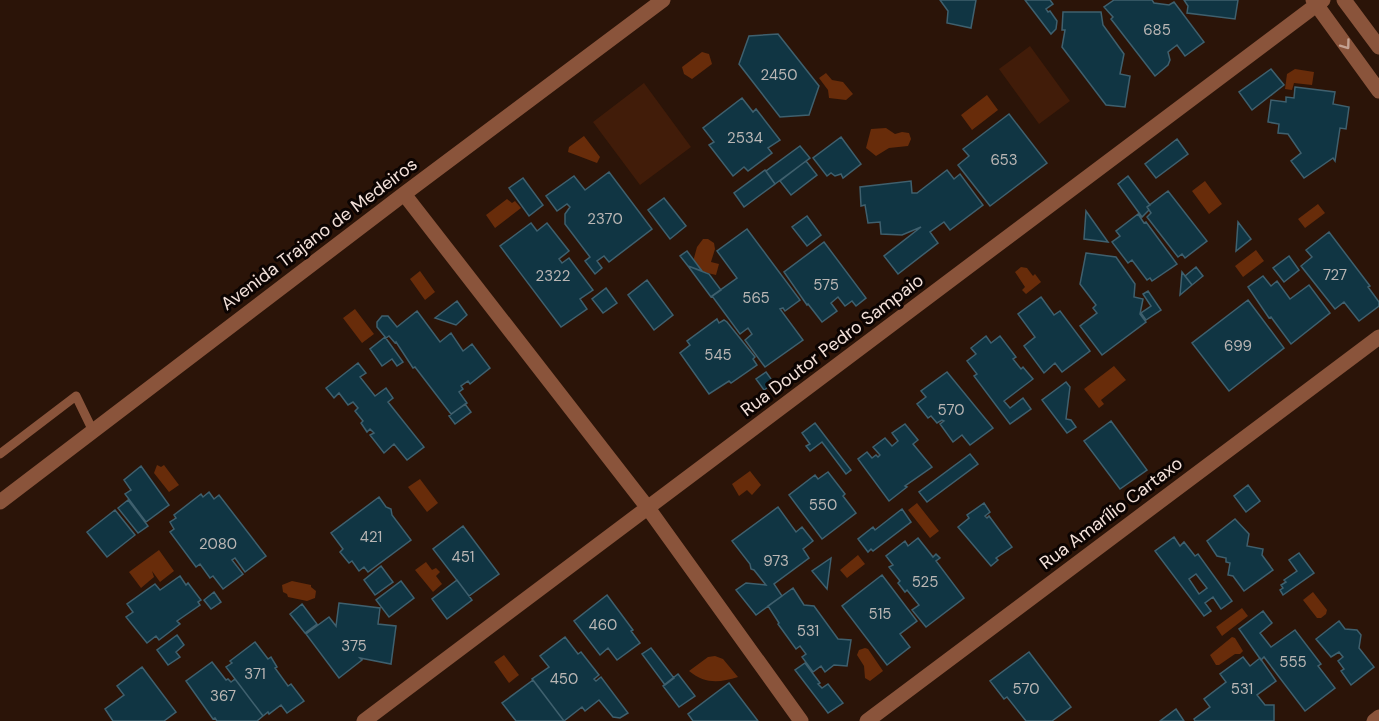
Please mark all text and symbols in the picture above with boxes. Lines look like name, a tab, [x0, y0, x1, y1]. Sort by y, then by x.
house number: 685	[1143, 20, 1171, 40]
one-way arrow	[1339, 39, 1350, 50]
house number: 2450	[761, 65, 797, 85]
house number: 2534	[727, 128, 763, 148]
house number: 653	[990, 150, 1018, 170]
street label: Avenida Trajano de Medeiros	[216, 152, 422, 316]
house number: 2370	[587, 209, 623, 229]
house number: 727	[1323, 265, 1347, 285]
house number: 2322	[536, 266, 570, 286]
street label: Rua Doutor Pedro Sampaio	[736, 268, 928, 422]
house number: 575	[813, 275, 839, 295]
house number: 565	[742, 288, 770, 308]
house number: 699	[1224, 336, 1252, 356]
house number: 545	[704, 345, 732, 365]
house number: 570	[938, 400, 964, 420]
street label: Rua Amarílio Cartaxo	[1035, 451, 1187, 575]
house number: 550	[809, 495, 837, 515]
house number: 421	[360, 527, 382, 547]
house number: 2080	[199, 534, 237, 554]
house number: 451	[452, 547, 474, 567]
house number: 973	[763, 551, 789, 571]
house number: 525	[912, 572, 938, 592]
house number: 515	[869, 604, 891, 624]
house number: 460	[589, 615, 617, 635]
house number: 531	[797, 621, 819, 641]
house number: 375	[341, 636, 367, 656]
house number: 555	[1279, 652, 1307, 672]
house number: 371	[244, 664, 266, 684]
house number: 450	[550, 669, 578, 689]
house number: 570	[1013, 679, 1039, 699]
house number: 531	[1231, 679, 1253, 699]
house number: 367	[210, 686, 236, 706]

